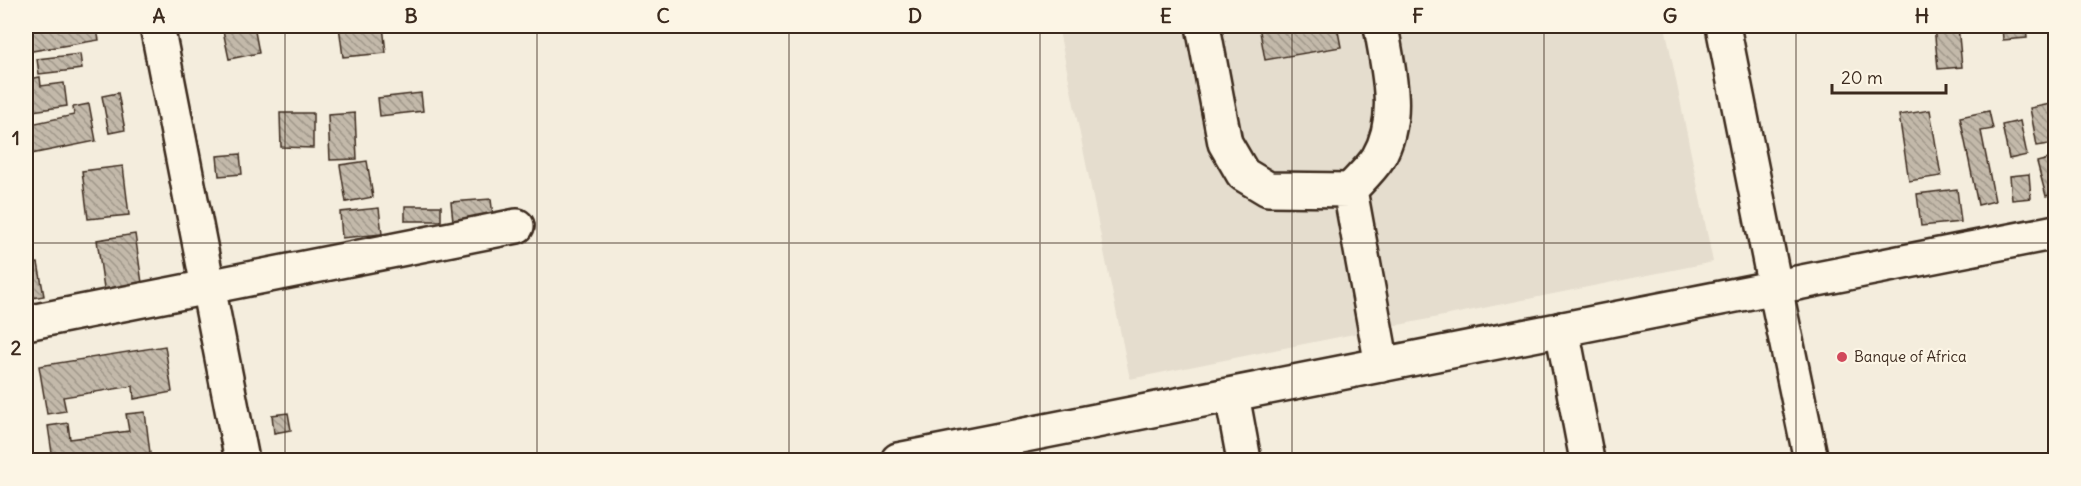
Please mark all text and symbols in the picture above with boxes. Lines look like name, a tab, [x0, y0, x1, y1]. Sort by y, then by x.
text: A	[153, 3, 166, 28]
text: B	[404, 3, 418, 28]
text: C	[656, 3, 670, 28]
text: D	[908, 3, 922, 28]
text: E	[1160, 3, 1172, 28]
text: F	[1412, 3, 1424, 28]
text: G	[1663, 3, 1677, 28]
text: H	[1915, 3, 1929, 28]
scale bar	[1832, 57, 1946, 95]
text: 20 m	[1841, 66, 1883, 89]
text: 1	[12, 125, 20, 150]
text: 2	[11, 335, 22, 360]
place label: Banque of Africa	[1854, 347, 1967, 366]
marker: Banque of Africa	[1835, 350, 1849, 364]

